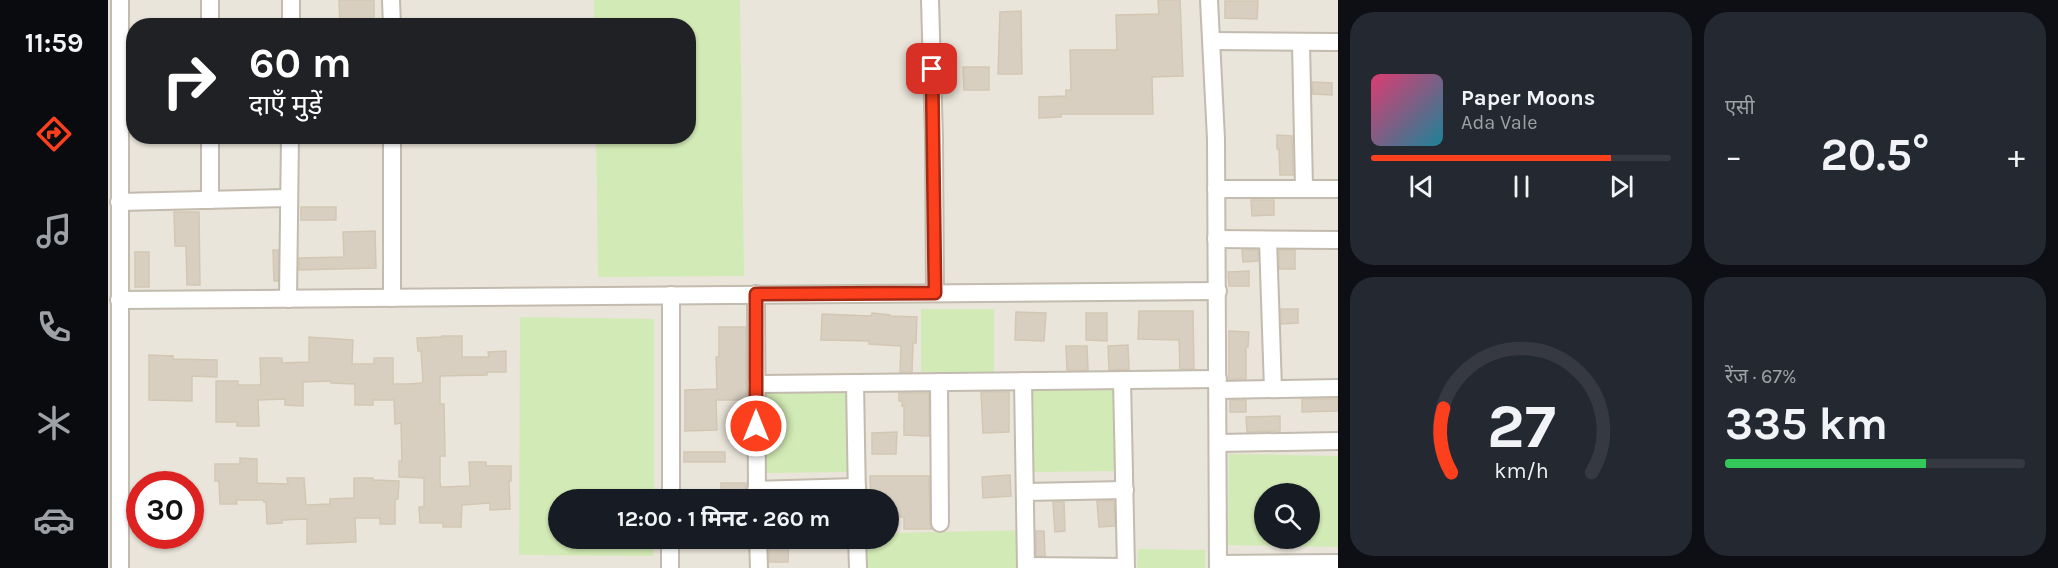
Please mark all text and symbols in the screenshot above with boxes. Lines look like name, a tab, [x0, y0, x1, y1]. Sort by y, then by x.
text: 11:59	[25, 27, 83, 59]
text: 60 m	[249, 38, 352, 88]
icon: right	[150, 42, 228, 120]
pin	[906, 43, 957, 94]
icon: arrive	[915, 52, 948, 85]
text: Paper Moons	[1461, 85, 1595, 111]
text: दाएँ मुड़ें	[249, 89, 322, 121]
text: एसी	[1725, 96, 1755, 119]
text: Ada Vale	[1461, 111, 1538, 134]
icon: directions	[33, 113, 75, 155]
text: 20.5°	[1820, 129, 1930, 181]
text: −	[1725, 137, 1742, 175]
text: +	[2008, 137, 2025, 175]
icon: previous	[1405, 170, 1438, 203]
icon: pause	[1505, 170, 1538, 203]
icon: next	[1605, 170, 1638, 203]
icon: music	[33, 210, 75, 252]
icon: phone	[33, 306, 75, 348]
text: रेंज · 67%	[1725, 365, 1796, 388]
text: 27	[1487, 390, 1555, 463]
position arrow	[724, 394, 788, 458]
text: 335 km	[1725, 398, 1888, 450]
icon: climate	[33, 402, 75, 444]
text: km/h	[1494, 459, 1548, 484]
speed limit sign: 30	[126, 471, 204, 549]
map controls	[1254, 483, 1320, 549]
button: search	[1254, 483, 1320, 549]
icon: car	[33, 499, 75, 541]
text: 12:00 · 1 मिनट · 260 m	[617, 506, 830, 532]

